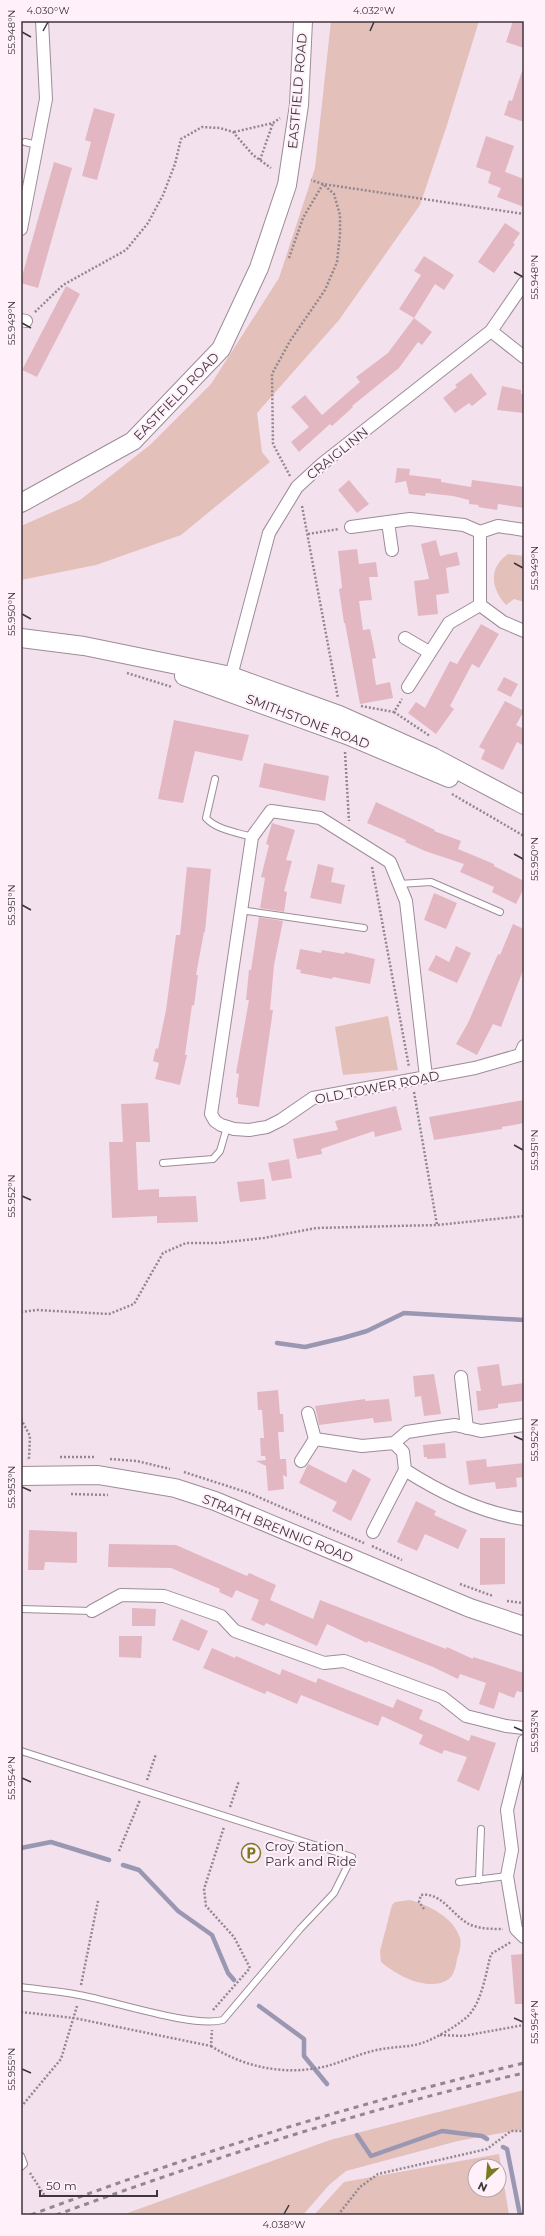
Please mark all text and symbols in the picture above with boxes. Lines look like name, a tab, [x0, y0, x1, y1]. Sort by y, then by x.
text: 4.030°W	[26, 4, 70, 17]
text: 4.032°W	[353, 4, 395, 17]
text: 55.948°N	[5, 10, 18, 54]
street label: EASTFIELD ROAD	[284, 32, 310, 150]
text: 55.948°N	[528, 255, 541, 299]
text: 55.949°N	[5, 301, 18, 345]
street label: EASTFIELD ROAD	[130, 348, 222, 443]
street label: CRAIGLINN	[303, 423, 371, 483]
text: 55.949°N	[528, 546, 541, 590]
text: 55.950°N	[5, 592, 18, 636]
street label: SMITHSTONE ROAD	[244, 690, 372, 752]
text: 55.950°N	[528, 837, 541, 881]
text: 55.951°N	[5, 884, 18, 926]
street label: OLD TOWER ROAD	[313, 1067, 441, 1107]
text: 55.951°N	[528, 1129, 541, 1171]
text: 55.952°N	[5, 1174, 18, 1218]
text: 55.952°N	[528, 1418, 541, 1462]
text: 55.953°N	[5, 1466, 18, 1508]
street label: STRATH BRENNIG ROAD	[200, 1490, 356, 1566]
text: 55.953°N	[528, 1710, 541, 1752]
text: 55.954°N	[5, 1756, 18, 1800]
place label: Croy Station Park and Ride	[265, 1838, 356, 1869]
parking icon: Croy Station Park and Ride	[240, 1842, 262, 1864]
text: 55.954°N	[528, 2000, 541, 2044]
text: 55.955°N	[5, 2048, 18, 2090]
north arrow	[467, 2158, 507, 2198]
scale bar	[40, 2172, 157, 2198]
text: 50 m	[46, 2178, 77, 2193]
text: N	[476, 2179, 490, 2195]
text: 4.038°W	[263, 2218, 305, 2231]

